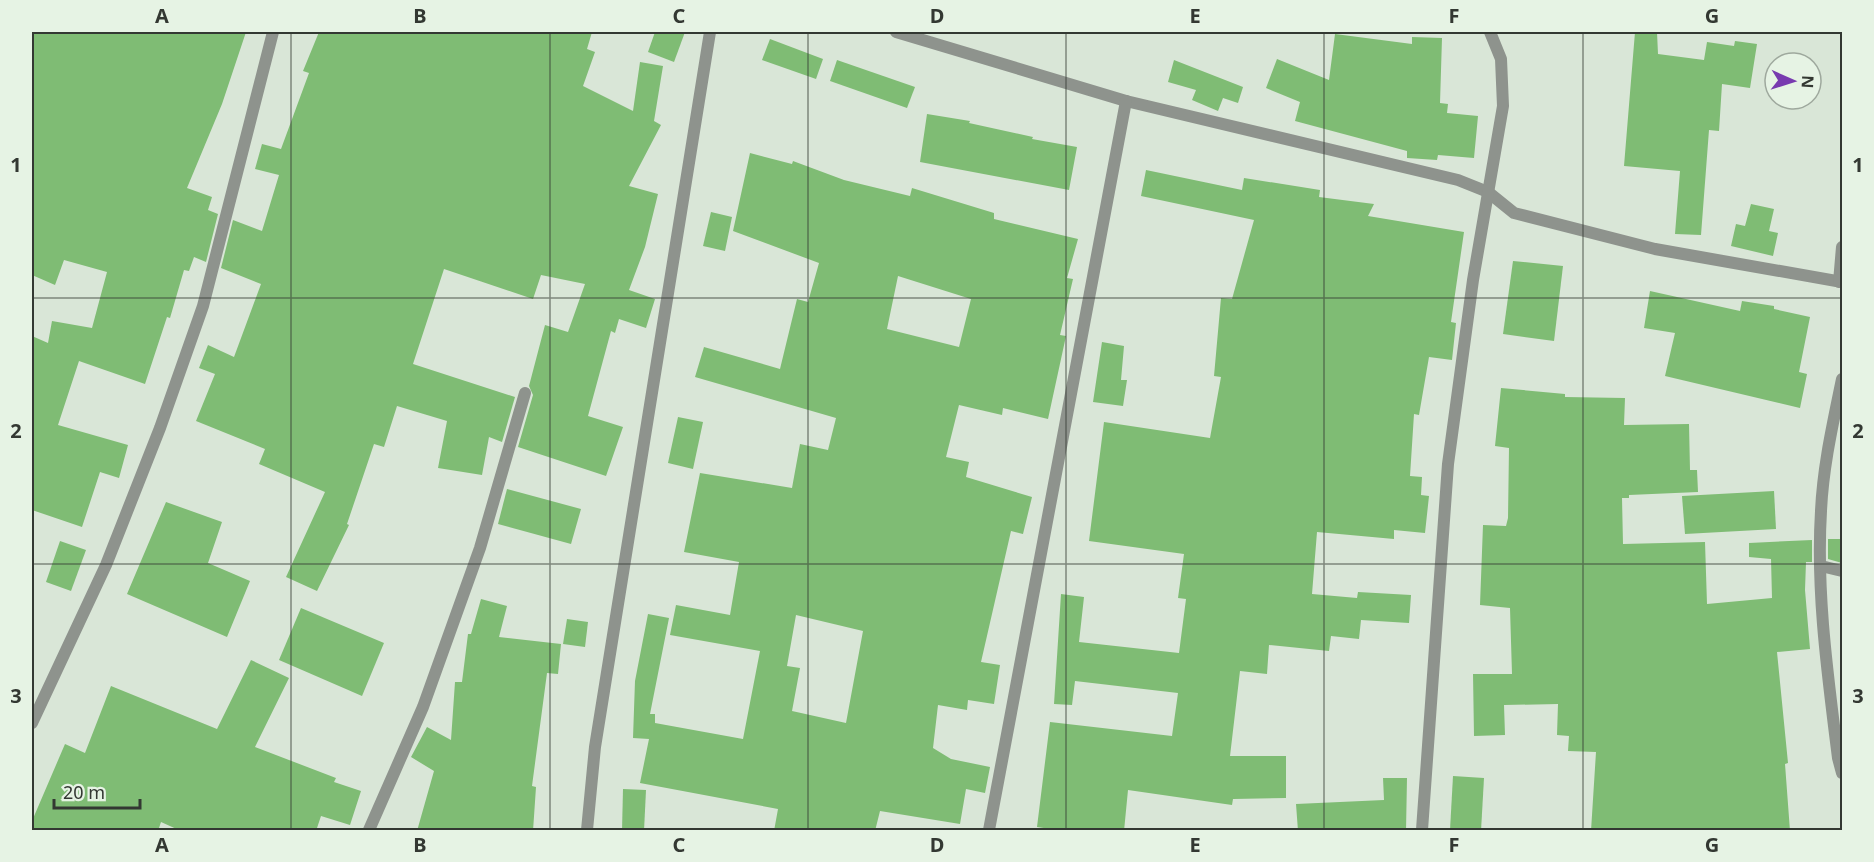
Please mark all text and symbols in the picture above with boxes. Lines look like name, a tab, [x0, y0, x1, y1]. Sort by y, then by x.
text: A	[155, 2, 169, 29]
text: B	[413, 2, 427, 29]
text: C	[673, 2, 686, 29]
text: D	[930, 2, 944, 29]
text: E	[1189, 2, 1201, 29]
text: F	[1449, 2, 1459, 29]
text: G	[1705, 2, 1719, 29]
north arrow	[1763, 51, 1823, 111]
text: N	[1797, 75, 1819, 89]
text: 1	[10, 151, 22, 178]
text: 1	[1852, 151, 1864, 178]
text: 2	[10, 417, 22, 444]
text: 2	[1852, 417, 1864, 444]
text: 3	[10, 682, 22, 709]
text: 3	[1852, 682, 1864, 709]
scale bar	[54, 772, 140, 810]
text: 20 m	[63, 780, 105, 804]
text: A	[155, 831, 169, 858]
text: B	[413, 831, 427, 858]
text: C	[673, 831, 686, 858]
text: D	[930, 831, 944, 858]
text: E	[1189, 831, 1201, 858]
text: F	[1449, 831, 1459, 858]
text: G	[1705, 831, 1719, 858]

